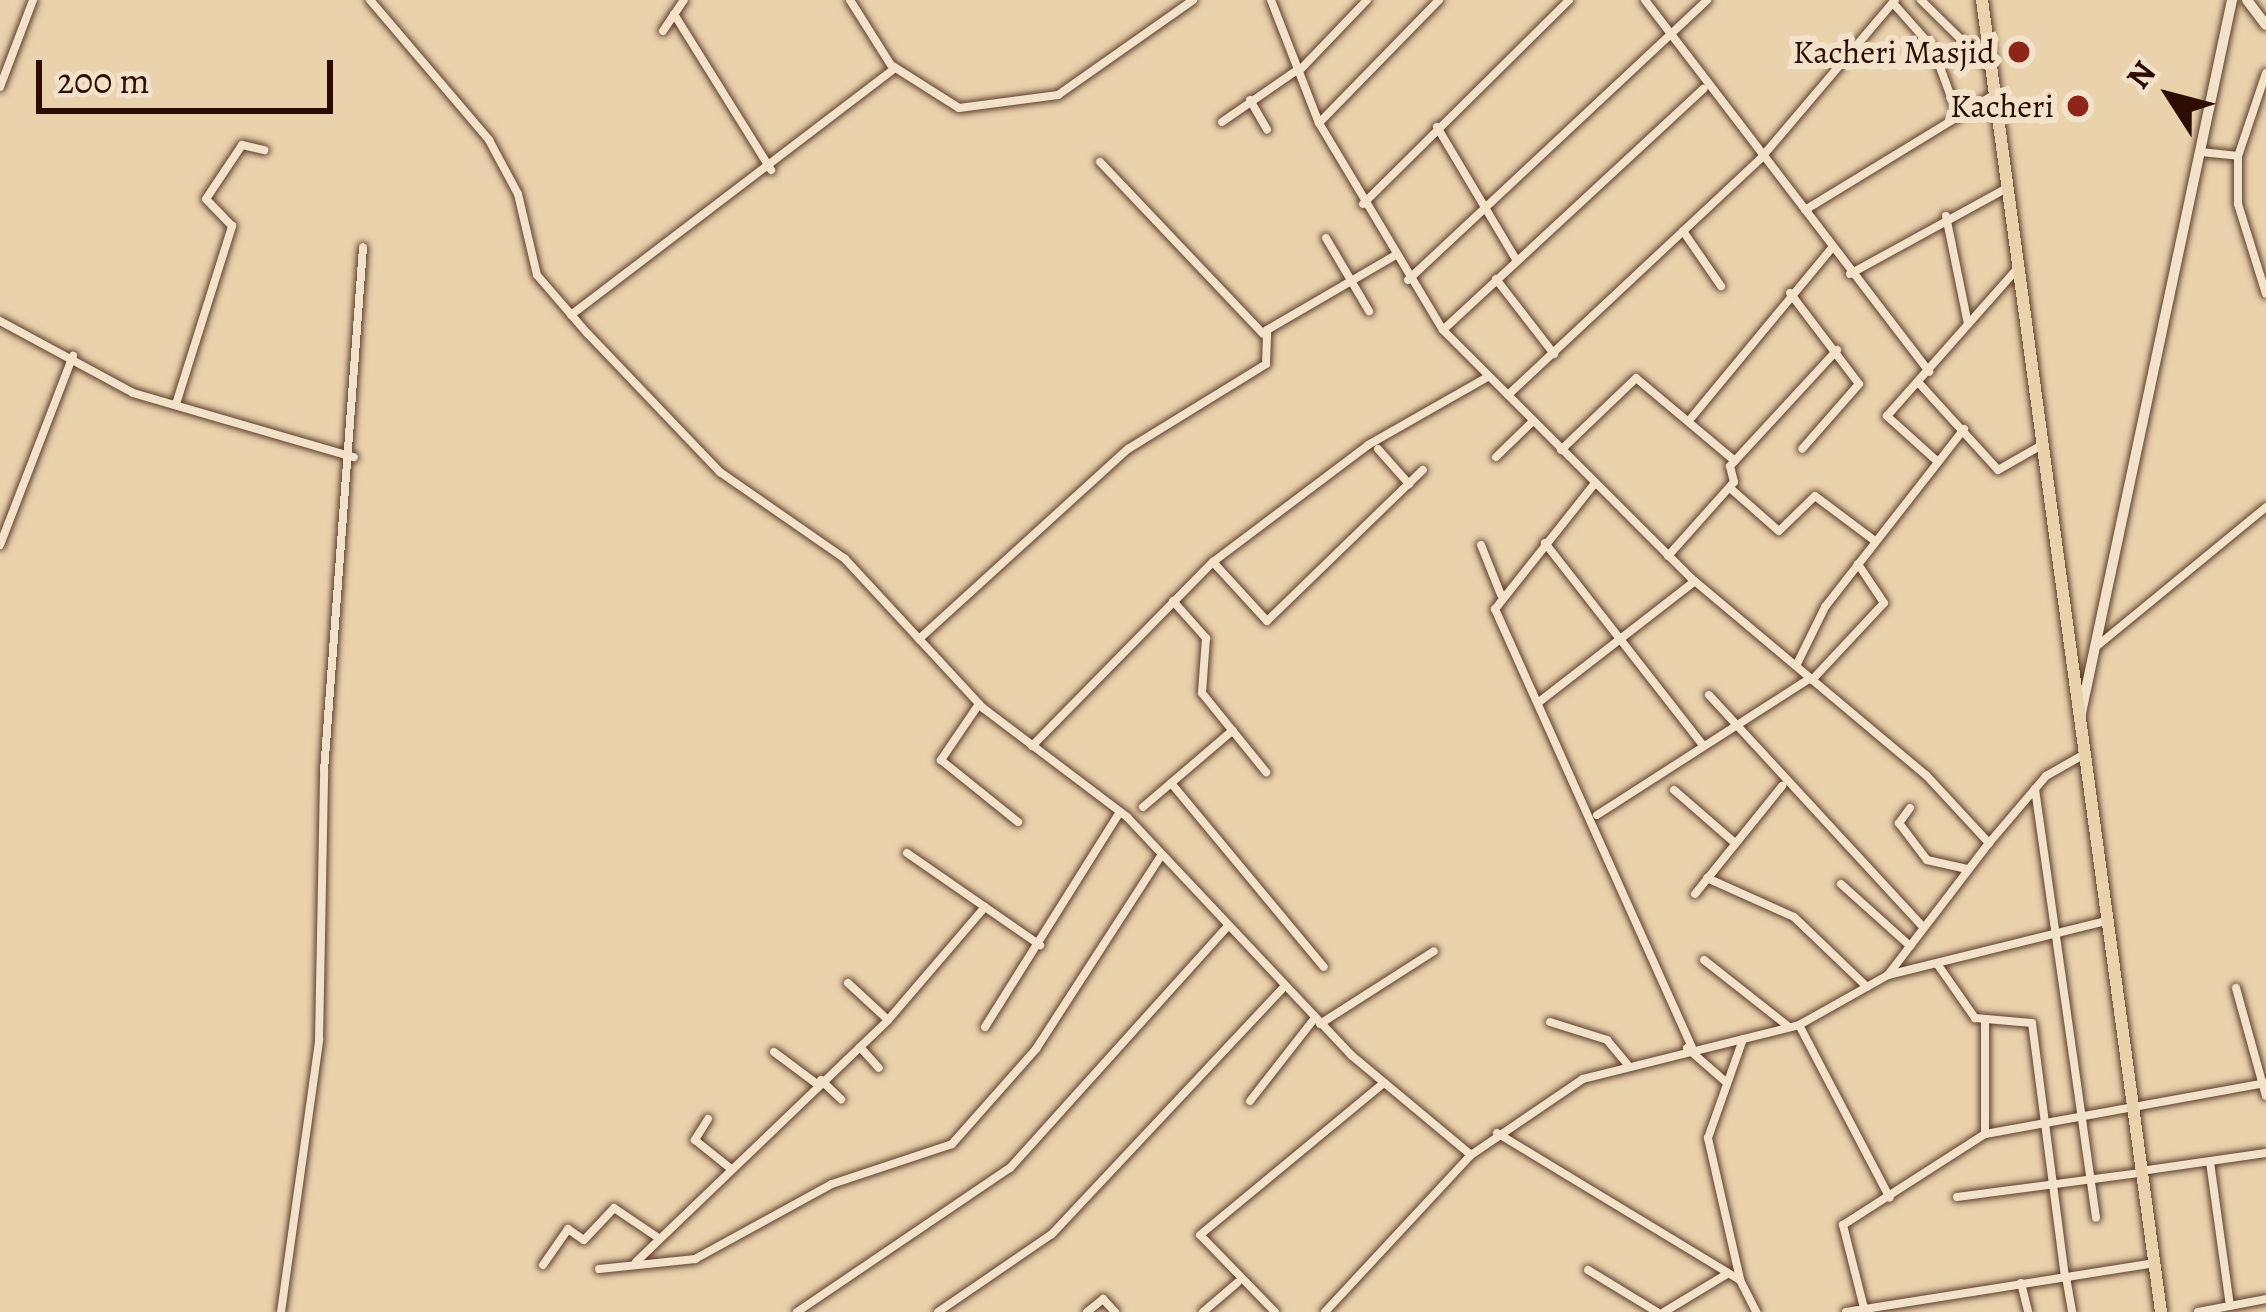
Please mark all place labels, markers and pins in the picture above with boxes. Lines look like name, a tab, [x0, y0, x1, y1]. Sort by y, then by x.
place label: Kacheri Masjid	[1793, 32, 1995, 72]
marker: Kacheri Masjid	[2006, 39, 2032, 65]
place label: Kacheri	[1950, 86, 2054, 126]
marker: Kacheri	[2065, 93, 2091, 119]

